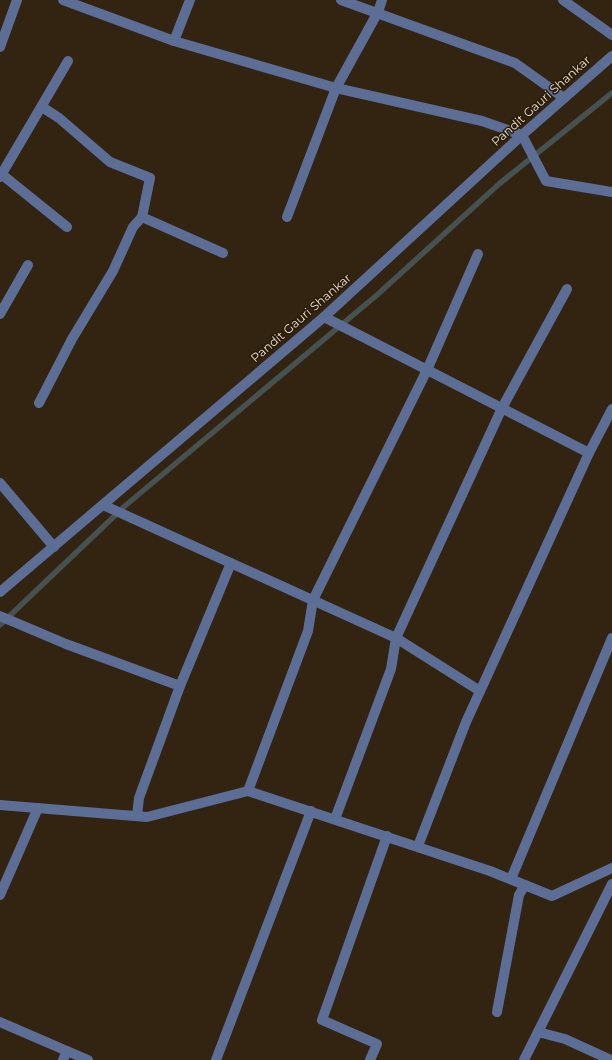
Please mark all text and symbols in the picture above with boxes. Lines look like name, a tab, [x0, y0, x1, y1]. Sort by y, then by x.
street label: Pandit Gauri Shankar	[488, 52, 593, 149]
street label: Pandit Gauri Shankar	[247, 270, 354, 365]

